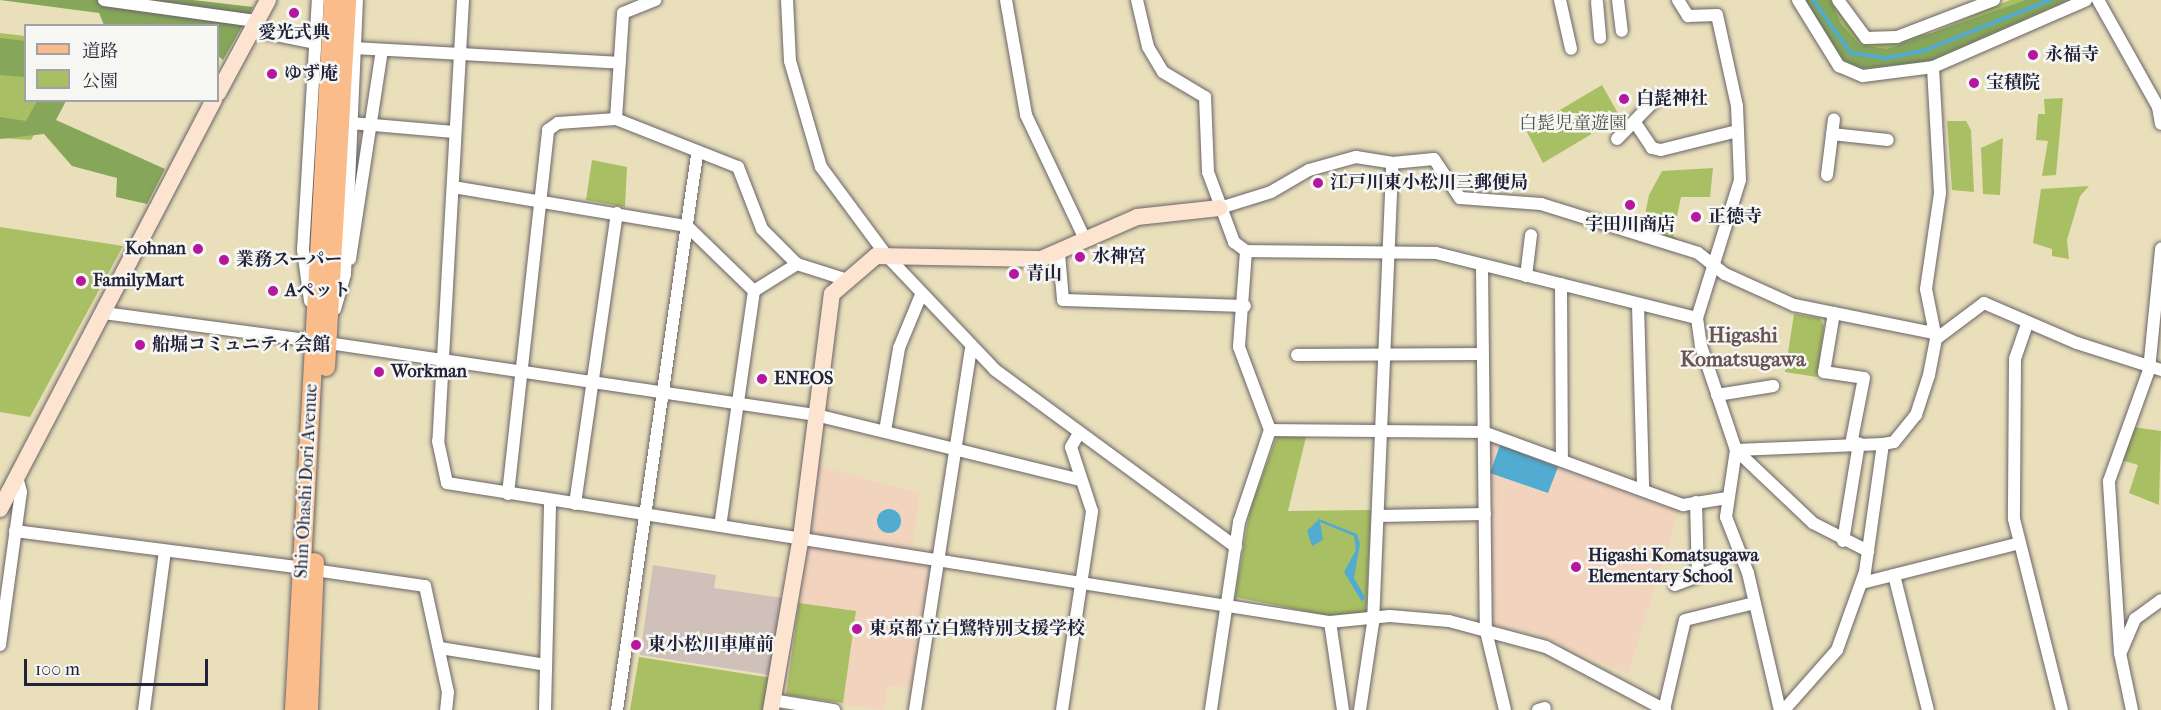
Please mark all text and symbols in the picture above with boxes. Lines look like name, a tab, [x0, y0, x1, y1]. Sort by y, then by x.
marker: 愛光式典	[287, 6, 301, 20]
place label: 愛光式典	[258, 22, 330, 44]
legend	[24, 24, 219, 102]
text: 道路	[82, 41, 118, 62]
place label: 永福寺	[2045, 44, 2099, 66]
marker: 永福寺	[2026, 48, 2040, 62]
place label: ゆず庵	[284, 63, 338, 85]
marker: ゆず庵	[265, 67, 279, 81]
text: 公園	[82, 71, 118, 92]
place label: 宝積院	[1986, 72, 2040, 94]
marker: 宝積院	[1967, 76, 1981, 90]
place label: 白髭神社	[1636, 88, 1708, 110]
marker: 白髭神社	[1617, 92, 1631, 106]
park label: 白髭児童遊園	[1519, 113, 1627, 135]
place label: 江戸川東小松川三郵便局	[1330, 172, 1528, 194]
marker: 江戸川東小松川三郵便局	[1311, 176, 1325, 190]
marker: 宇田川商店	[1623, 198, 1637, 212]
place label: 正徳寺	[1708, 206, 1762, 228]
marker: 正徳寺	[1689, 210, 1703, 224]
place label: 宇田川商店	[1585, 214, 1675, 236]
place label: Kohnan	[125, 238, 186, 260]
marker: Kohnan	[191, 242, 205, 256]
place label: 水神宮	[1092, 246, 1146, 268]
place label: 業務スーパー	[236, 249, 343, 271]
marker: 水神宮	[1073, 250, 1087, 264]
marker: 業務スーパー	[217, 253, 231, 267]
place label: 青山	[1026, 263, 1062, 285]
marker: 青山	[1007, 267, 1021, 281]
place label: FamilyMart	[93, 270, 184, 292]
marker: FamilyMart	[74, 274, 88, 288]
place label: Aペット	[285, 280, 351, 302]
marker: Aペット	[266, 284, 280, 298]
district label: Higashi Komatsugawa	[1680, 322, 1806, 372]
place label: 船堀コミュニティ会館	[152, 334, 332, 356]
marker: 船堀コミュニティ会館	[133, 338, 147, 352]
place label: Workman	[391, 361, 467, 383]
marker: Workman	[372, 365, 386, 379]
place label: ENEOS	[774, 368, 833, 390]
marker: ENEOS	[755, 372, 769, 386]
street label: Shin Ohashi Dori Avenue	[291, 383, 323, 579]
place label: Higashi Komatsugawa Elementary School	[1588, 546, 1759, 588]
marker: Higashi Komatsugawa Elementary School	[1569, 560, 1583, 574]
place label: 東京都立白鷺特別支援学校	[869, 618, 1085, 640]
marker: 東京都立白鷺特別支援学校	[850, 622, 864, 636]
place label: 東小松川車庫前	[648, 634, 774, 656]
marker: 東小松川車庫前	[629, 638, 643, 652]
scale bar	[27, 647, 212, 685]
text: 100 m	[35, 659, 80, 680]

